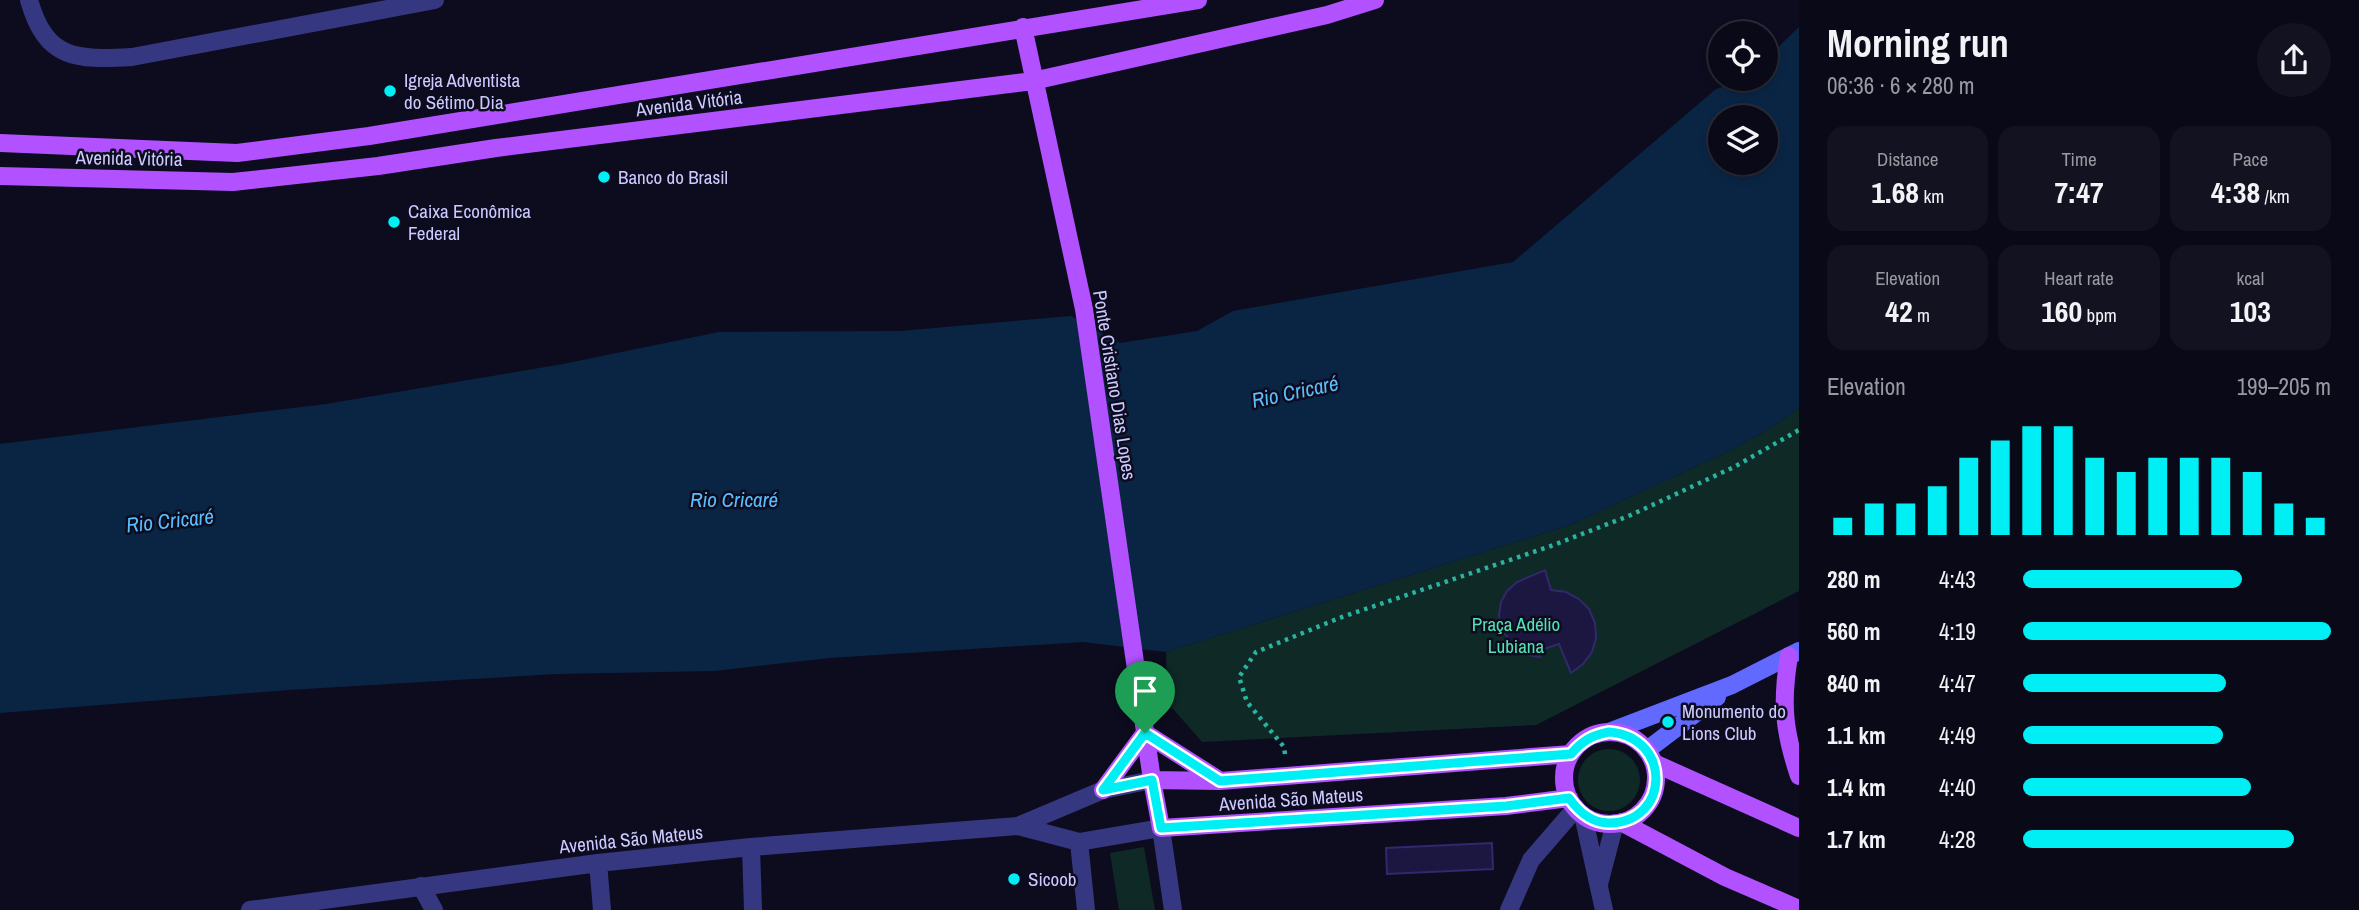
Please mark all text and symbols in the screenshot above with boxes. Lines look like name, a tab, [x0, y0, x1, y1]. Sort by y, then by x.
text: Morning run	[1827, 18, 2009, 69]
map controls	[1708, 21, 1778, 175]
button: locate	[1708, 21, 1778, 91]
button: share	[2257, 23, 2331, 97]
place label: Igreja Adventista do Sétimo Dia	[404, 67, 520, 115]
text: 06:36 · 6 × 280 m	[1827, 70, 1974, 101]
marker: Igreja Adventista do Sétimo Dia	[382, 83, 398, 99]
street label: Avenida Vitória	[633, 84, 744, 123]
button: layers	[1708, 105, 1778, 175]
street label: Avenida Vitória	[74, 144, 183, 172]
text: Distance	[1877, 146, 1938, 172]
text: Time	[2061, 146, 2097, 172]
text: Pace	[2233, 146, 2268, 172]
place label: Banco do Brasil	[618, 164, 728, 190]
marker: Banco do Brasil	[596, 169, 612, 185]
text: 1.68	[1871, 172, 1919, 212]
text: 7:47	[2054, 172, 2104, 212]
text: 4:38	[2211, 172, 2260, 212]
text: km	[1919, 183, 1944, 209]
text: /km	[2260, 183, 2290, 209]
place label: Caixa Econômica Federal	[408, 198, 531, 246]
marker: Caixa Econômica Federal	[386, 214, 402, 230]
text: Elevation	[1875, 265, 1940, 291]
text: Heart rate	[2044, 265, 2114, 291]
text: kcal	[2236, 265, 2264, 291]
street label: Ponte Cristiano Dias Lopes	[1087, 288, 1143, 482]
text: 42	[1885, 291, 1913, 331]
text: 160	[2041, 291, 2082, 331]
text: 103	[2230, 291, 2271, 331]
text: m	[1913, 302, 1930, 328]
text: bpm	[2082, 302, 2117, 328]
water label: Rio Cricaré	[1249, 368, 1341, 415]
text: Elevation	[1827, 371, 1906, 402]
text: 199–205 m	[2237, 371, 2331, 402]
water label: Rio Cricaré	[690, 485, 778, 514]
water label: Rio Cricaré	[125, 501, 215, 540]
text: 280 m	[1827, 564, 1880, 595]
text: 4:43	[1939, 564, 1976, 595]
park label: Praça Adélio Lubiana	[1472, 611, 1560, 659]
text: 560 m	[1827, 616, 1880, 647]
text: 4:19	[1939, 616, 1976, 647]
pin	[1115, 661, 1175, 733]
text: 840 m	[1827, 668, 1880, 699]
text: 4:47	[1939, 668, 1976, 699]
icon: arrive	[1126, 672, 1164, 710]
place label: Monumento do Lions Club	[1682, 698, 1786, 746]
marker: Monumento do Lions Club	[1660, 714, 1676, 730]
text: 1.1 km	[1827, 720, 1886, 751]
text: 4:49	[1939, 720, 1976, 751]
text: 1.4 km	[1827, 772, 1886, 803]
text: 4:40	[1939, 772, 1976, 803]
street label: Avenida São Mateus	[1217, 781, 1364, 817]
street label: Avenida São Mateus	[557, 819, 704, 860]
text: 1.7 km	[1827, 824, 1886, 855]
text: 4:28	[1939, 824, 1976, 855]
place label: Sicoob	[1028, 866, 1077, 892]
marker: Sicoob	[1006, 871, 1022, 887]

